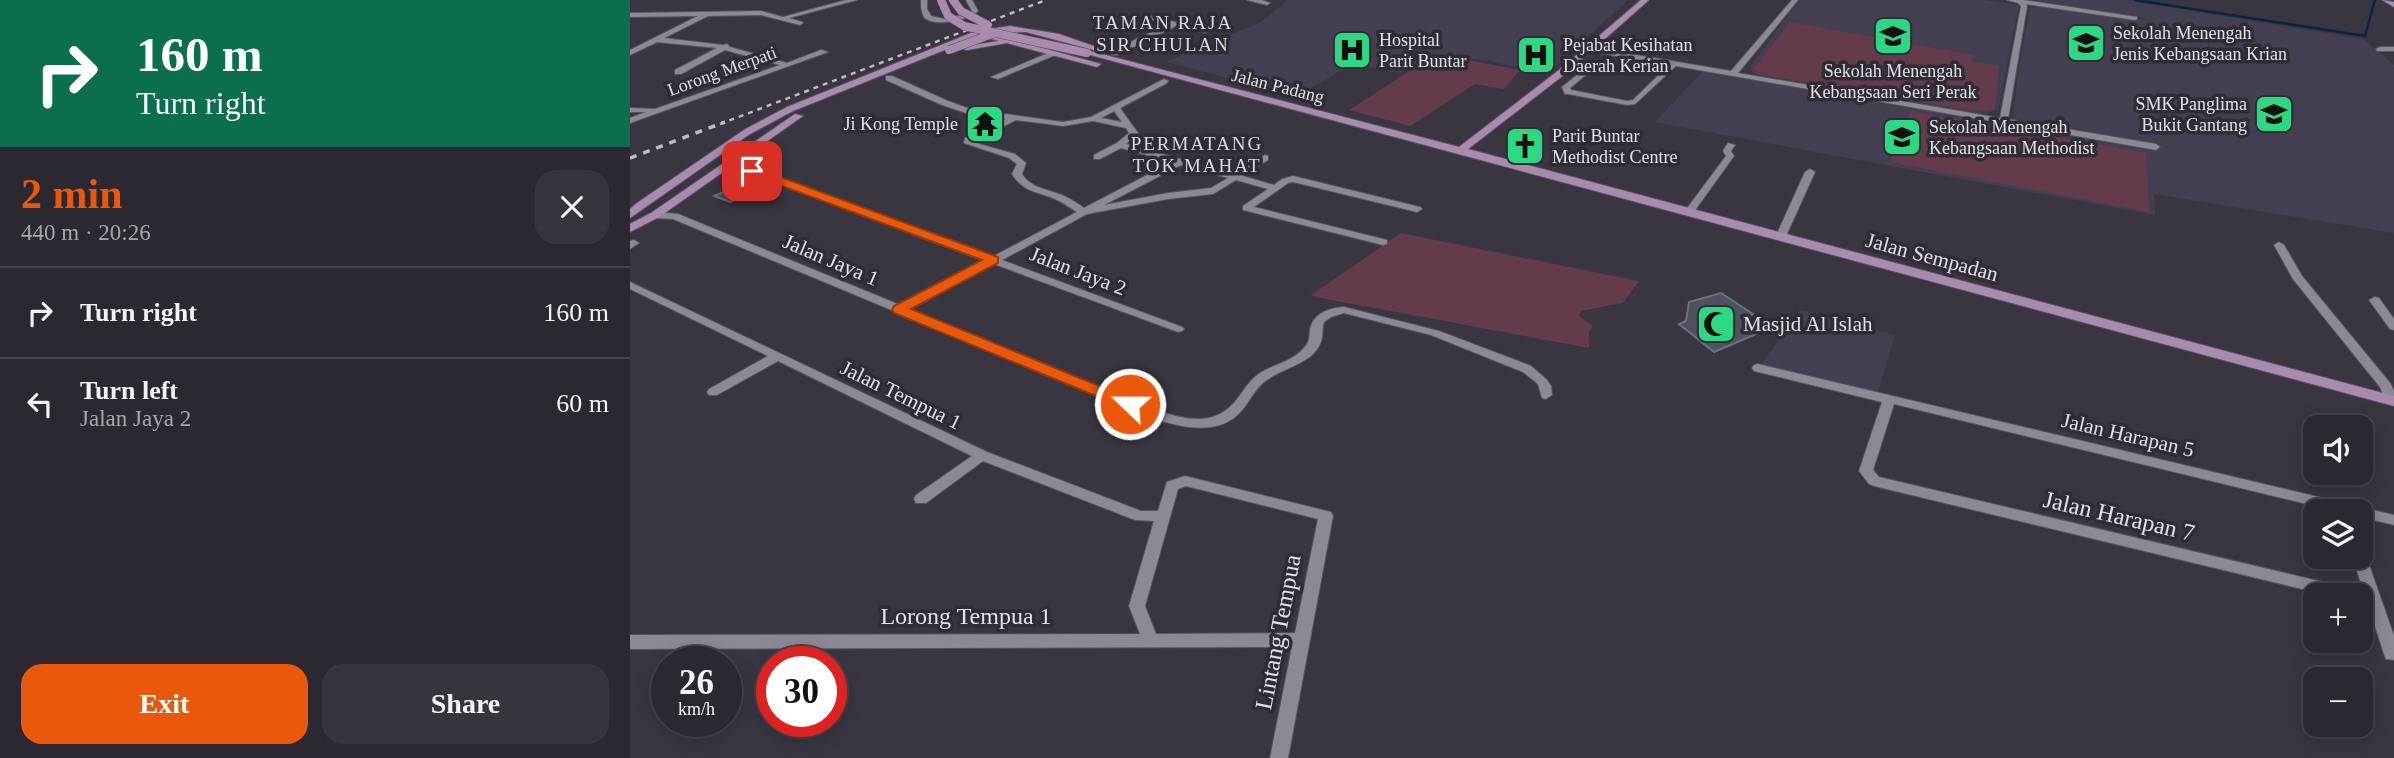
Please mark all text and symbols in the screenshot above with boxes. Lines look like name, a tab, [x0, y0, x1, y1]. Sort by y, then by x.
district label: TAMAN RAJA SIR CHULAN	[1093, 12, 1233, 55]
school or university icon: Sekolah Menengah Kebangsaan Seri Perak	[1872, 15, 1914, 57]
school or university icon: Sekolah Menengah Jenis Kebangsaan Krian	[2065, 22, 2107, 64]
place label: Sekolah Menengah Jenis Kebangsaan Krian	[2113, 23, 2287, 64]
text: 160 m	[136, 27, 263, 82]
icon: right	[21, 28, 112, 119]
hospital icon: Hospital Parit Buntar	[1331, 29, 1373, 71]
place label: Hospital Parit Buntar	[1379, 30, 1467, 71]
hospital icon: Pejabat Kesihatan Daerah Kerian	[1515, 34, 1557, 76]
place label: Pejabat Kesihatan Daerah Kerian	[1563, 35, 1692, 76]
street label: Lorong Merpati	[665, 42, 779, 100]
place label: Sekolah Menengah Kebangsaan Seri Perak	[1810, 61, 1976, 102]
street label: Jalan Padang	[1230, 65, 1326, 107]
text: Turn right	[136, 85, 266, 121]
school or university icon: SMK Panglima Bukit Gantang	[2253, 93, 2295, 135]
place label: SMK Panglima Bukit Gantang	[2135, 94, 2247, 135]
temple icon: Ji Kong Temple	[964, 103, 1006, 145]
place label: Ji Kong Temple	[844, 114, 958, 134]
school or university icon: Sekolah Menengah Kebangsaan Methodist	[1881, 116, 1923, 158]
place label: Sekolah Menengah Kebangsaan Methodist	[1929, 117, 2094, 158]
church icon: Parit Buntar Methodist Centre	[1504, 125, 1546, 167]
place label: Parit Buntar Methodist Centre	[1552, 126, 1677, 167]
district label: PERMATANG TOK MAHAT	[1131, 133, 1263, 176]
pin	[722, 141, 782, 201]
icon: arrive	[733, 152, 771, 190]
button: close	[535, 170, 609, 244]
text: 2 min	[21, 171, 123, 217]
text: 440 m · 20:26	[21, 220, 151, 245]
street label: Jalan Sempadan	[1863, 228, 2001, 286]
street label: Jalan Jaya 1	[780, 229, 882, 291]
street label: Jalan Jaya 2	[1026, 242, 1130, 300]
icon: right	[21, 294, 59, 332]
text: Turn right	[80, 298, 197, 327]
text: 160 m	[543, 298, 609, 327]
mosque icon: Masjid Al Islah	[1695, 303, 1737, 345]
place label: Masjid Al Islah	[1743, 312, 1873, 336]
street label: Jalan Tempua 1	[837, 355, 965, 435]
position arrow	[1093, 367, 1167, 441]
text: Turn left	[80, 376, 178, 405]
icon: left	[21, 385, 59, 423]
text: 60 m	[556, 389, 609, 418]
text: Jalan Jaya 2	[80, 406, 191, 431]
street label: Jalan Harapan 5	[2059, 408, 2197, 462]
map controls	[2303, 415, 2373, 737]
button: sound	[2303, 415, 2373, 485]
street label: Jalan Harapan 7	[2041, 486, 2197, 546]
button: layers	[2303, 499, 2373, 569]
street label: Lintang Tempua	[1250, 552, 1306, 712]
button: +	[2303, 583, 2373, 653]
street label: Lorong Tempua 1	[880, 603, 1052, 629]
speed limit sign: 30	[756, 646, 847, 737]
text: 26	[679, 663, 714, 702]
button: Exit	[21, 664, 308, 744]
button: Share	[322, 664, 609, 744]
button: −	[2303, 667, 2373, 737]
text: km/h	[678, 699, 715, 719]

